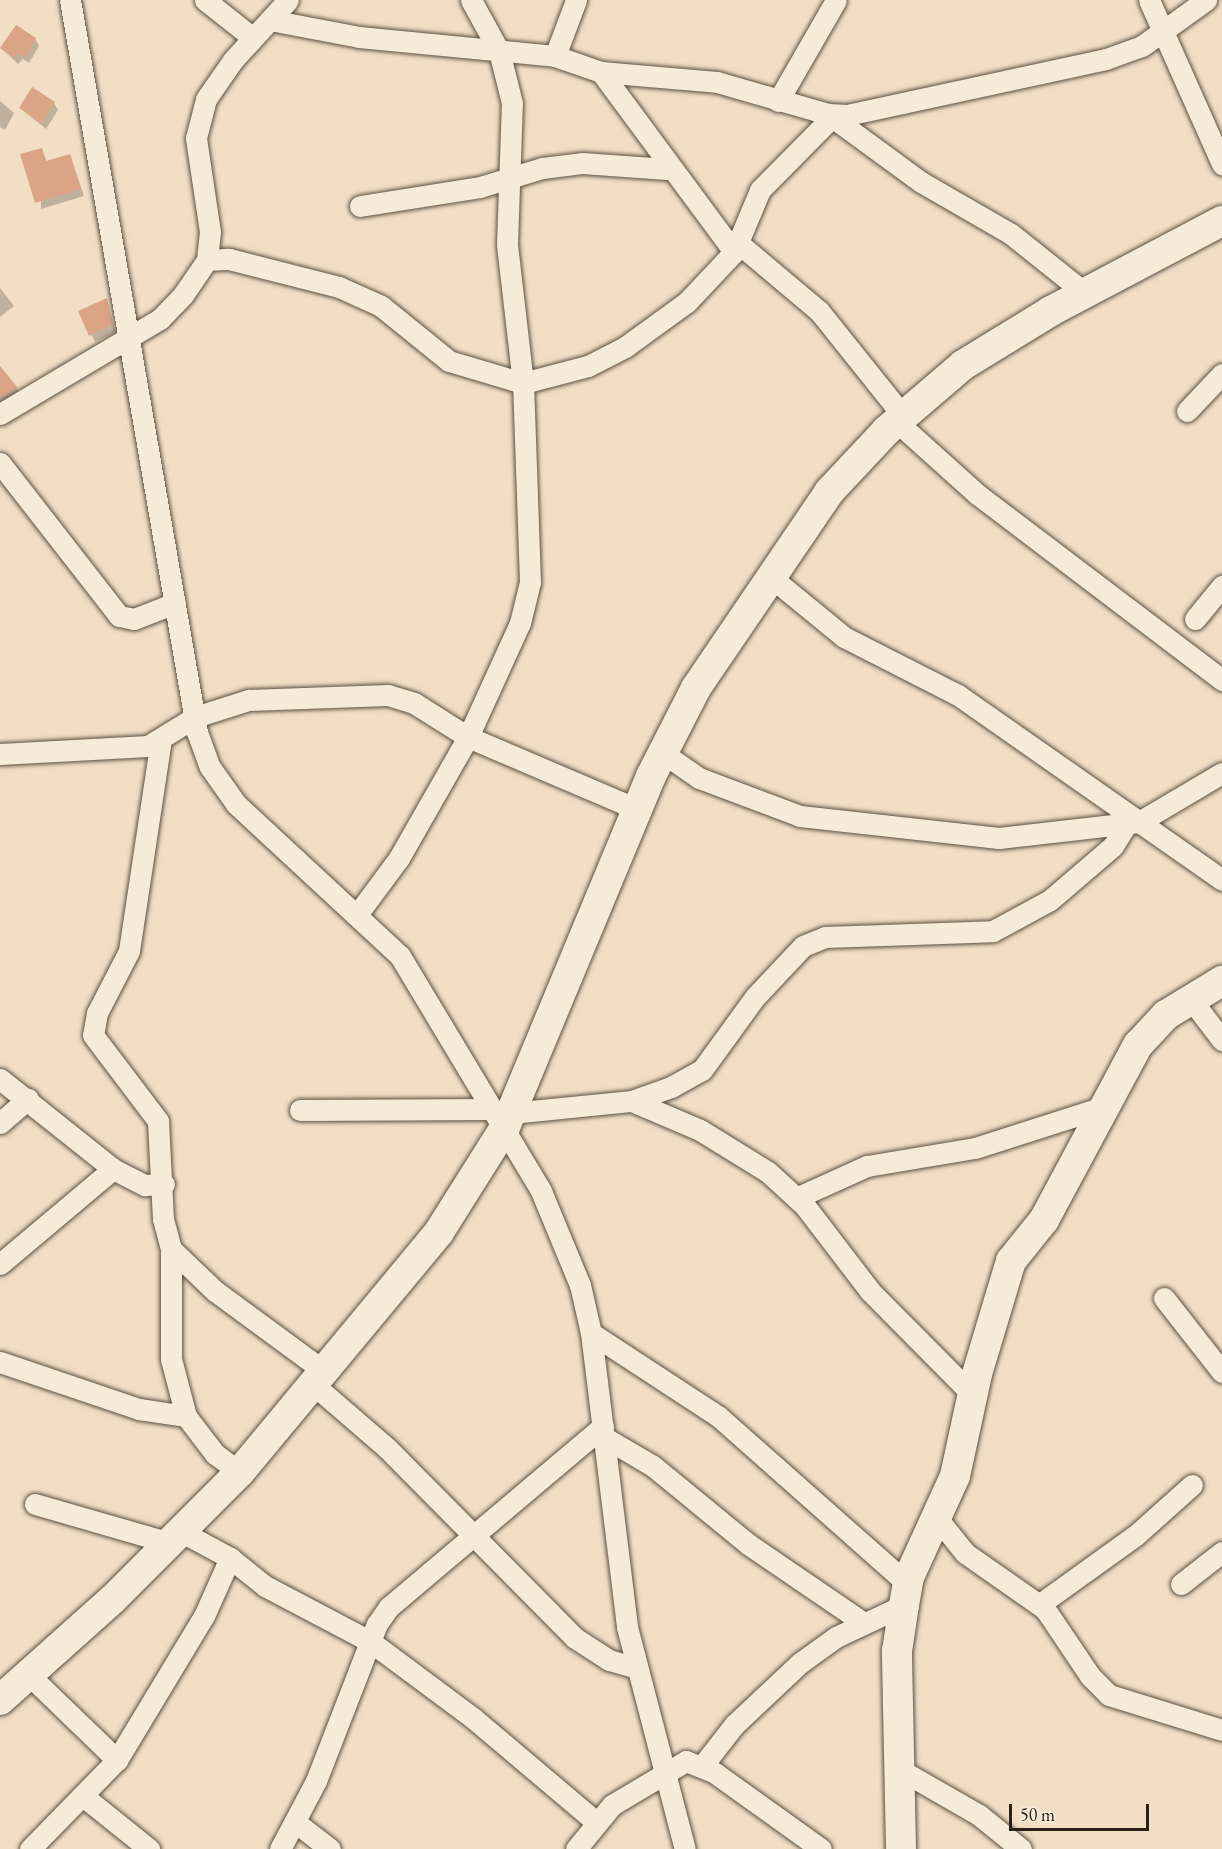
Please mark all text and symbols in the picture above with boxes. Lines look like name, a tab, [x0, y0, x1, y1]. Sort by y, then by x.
scale bar	[1012, 1792, 1152, 1830]
text: 50 m	[1020, 1803, 1055, 1826]

